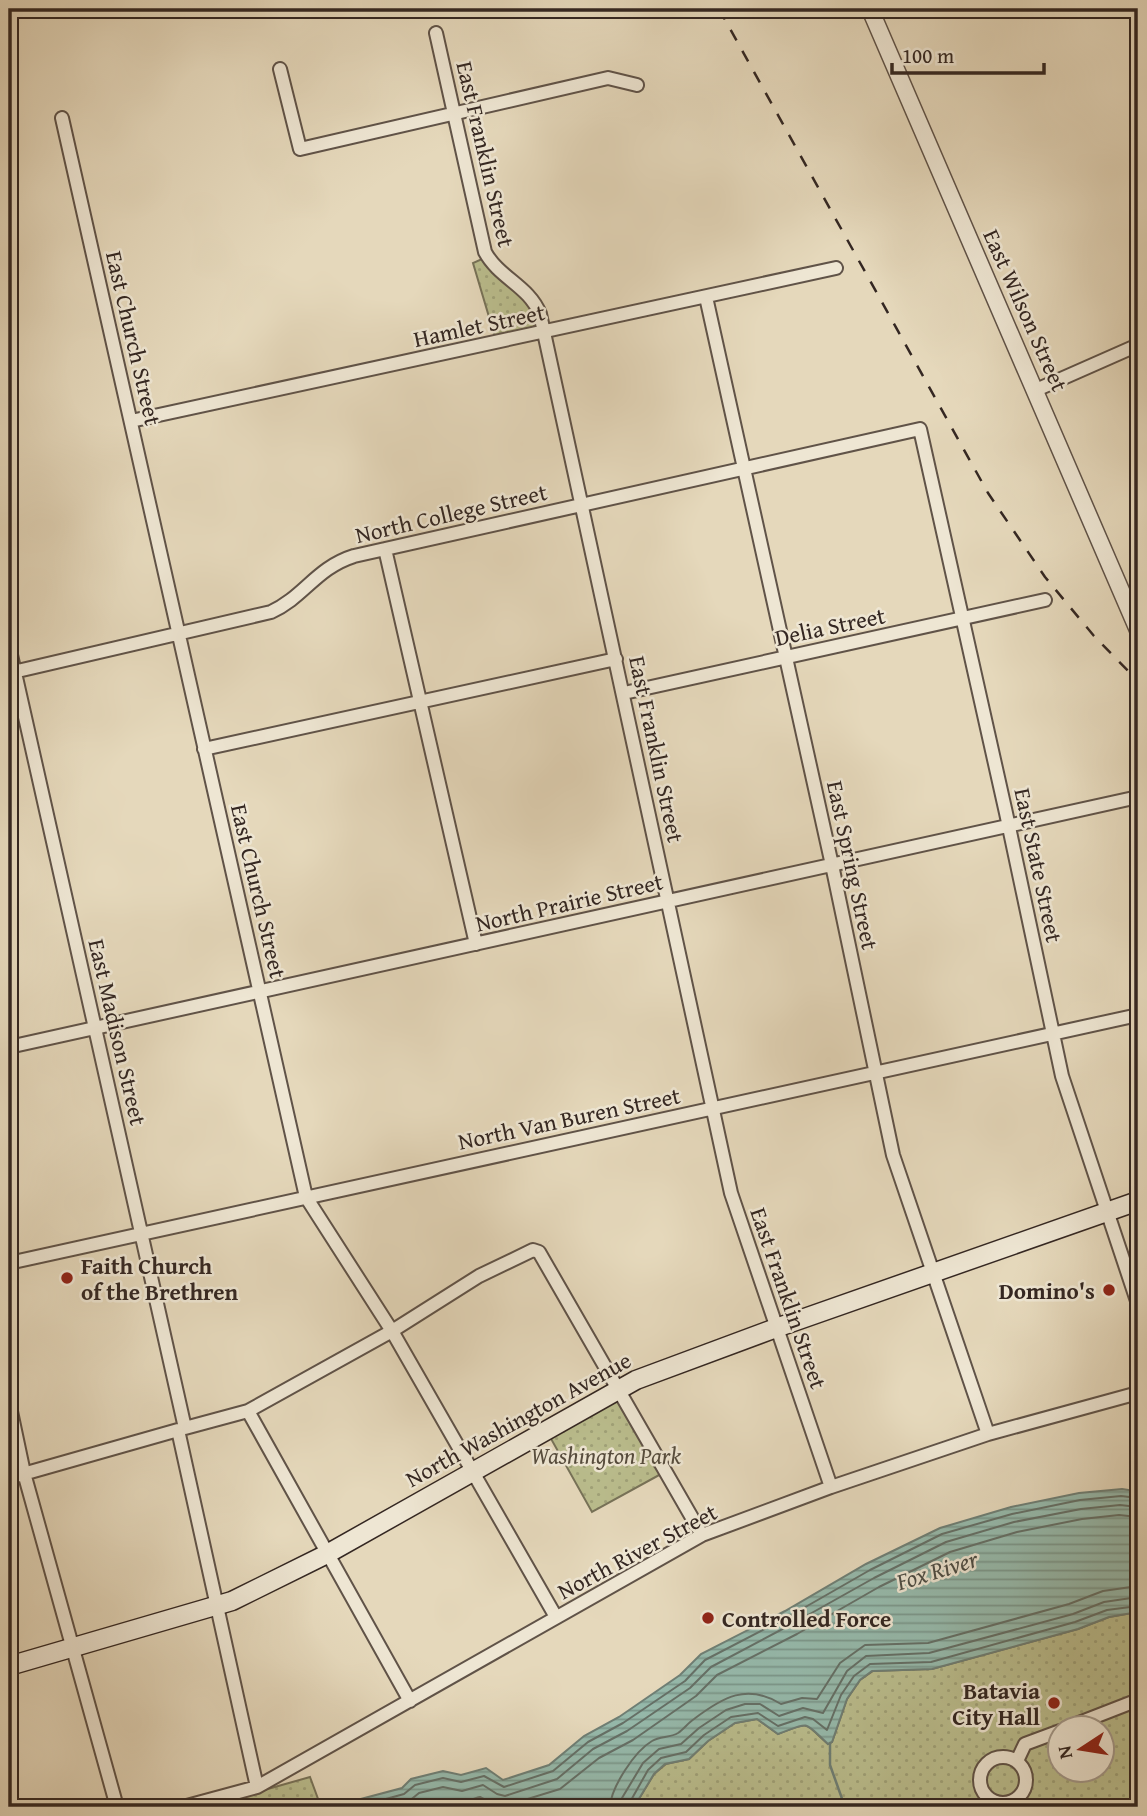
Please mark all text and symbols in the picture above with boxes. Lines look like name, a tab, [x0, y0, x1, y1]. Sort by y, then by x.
scale bar	[892, 32, 1044, 76]
text: 100 m	[902, 40, 954, 71]
street label: East Franklin Street	[449, 58, 523, 250]
street label: East Wilson Street	[975, 224, 1077, 396]
street label: East Church Street	[98, 248, 170, 428]
street label: Hamlet Street	[410, 295, 548, 355]
street label: North College Street	[352, 475, 550, 551]
street label: Delia Street	[772, 598, 888, 654]
street label: East Franklin Street	[621, 653, 693, 845]
street label: East Spring Street	[819, 777, 887, 953]
street label: East State Street	[1007, 785, 1071, 945]
street label: East Church Street	[223, 801, 295, 981]
street label: North Prairie Street	[472, 864, 666, 940]
street label: East Madison Street	[81, 936, 155, 1128]
street label: North Van Buren Street	[455, 1078, 683, 1158]
street label: East Franklin Street	[742, 1203, 836, 1393]
place label: Faith Church of the Brethren	[81, 1249, 239, 1308]
marker: Faith Church of the Brethren	[59, 1270, 75, 1286]
place label: Domino's	[999, 1274, 1095, 1307]
marker: Domino's	[1101, 1282, 1117, 1298]
street label: North Washington Avenue	[399, 1343, 637, 1495]
park label: Washington Park	[531, 1439, 681, 1472]
street label: North River Street	[551, 1495, 723, 1607]
water label: Fox River	[891, 1541, 983, 1599]
place label: Controlled Force	[722, 1602, 891, 1635]
marker: Controlled Force	[700, 1610, 716, 1626]
place label: Batavia City Hall	[952, 1674, 1040, 1733]
marker: Batavia City Hall	[1046, 1695, 1062, 1711]
north arrow	[1046, 1714, 1116, 1784]
text: N	[1049, 1743, 1079, 1762]

